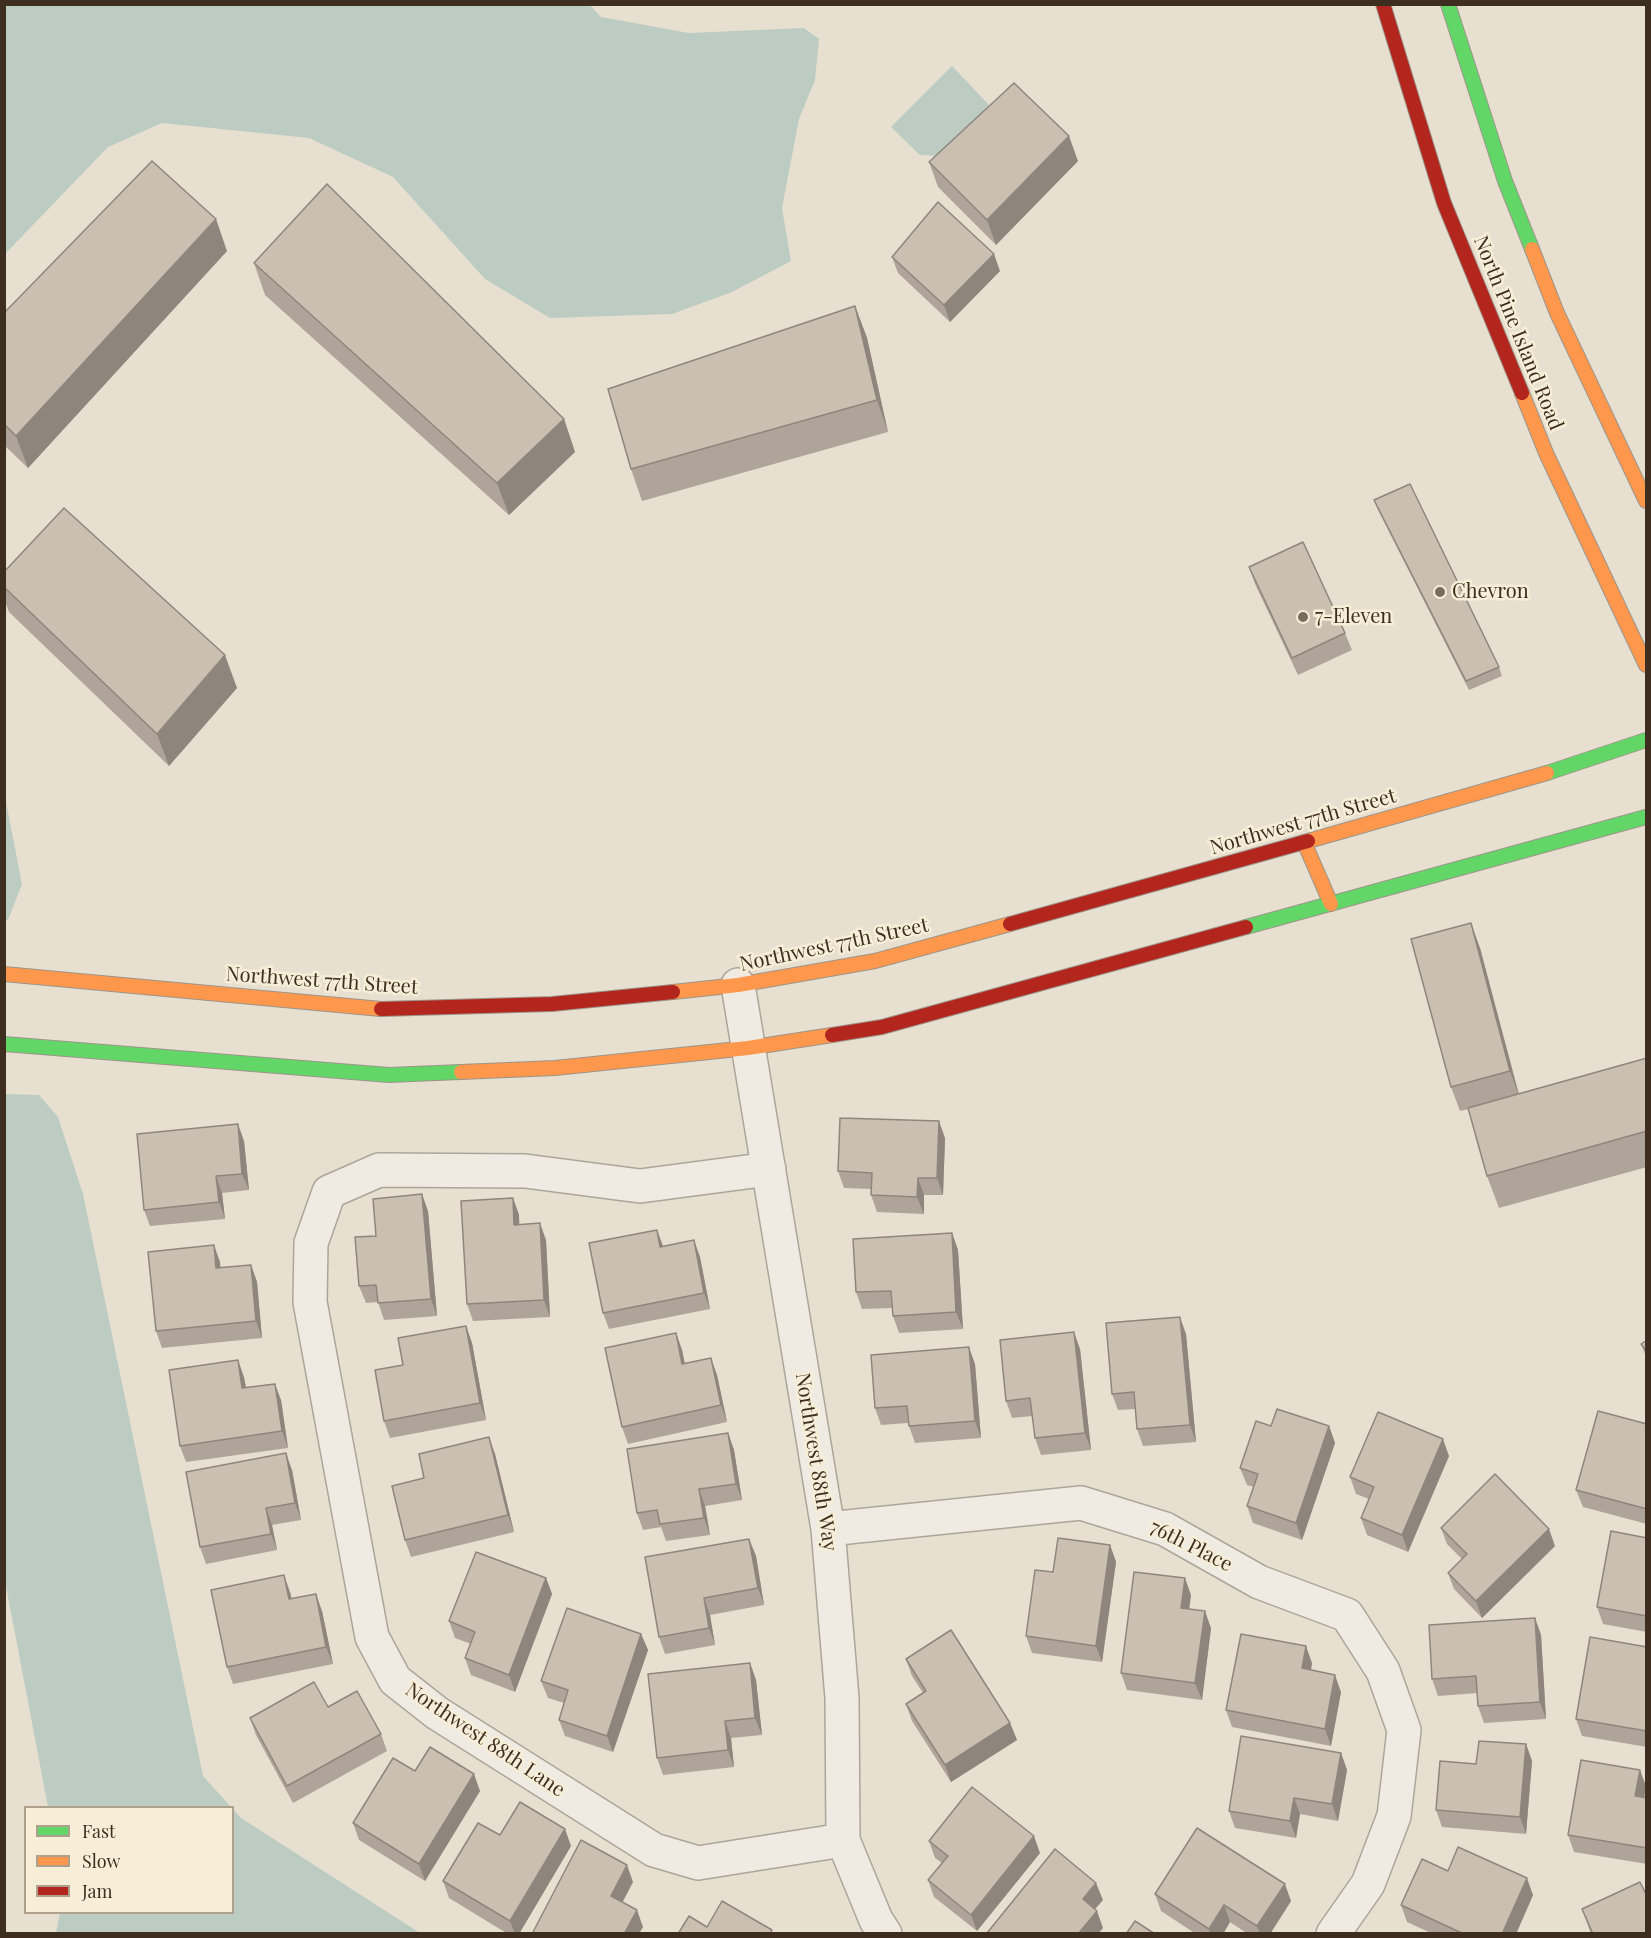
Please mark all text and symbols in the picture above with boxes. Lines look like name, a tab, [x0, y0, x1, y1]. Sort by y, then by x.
street label: North Pine Island Road	[1468, 232, 1568, 434]
place label: Chevron	[1452, 580, 1529, 604]
marker: Chevron	[1433, 585, 1447, 599]
place label: 7-Eleven	[1315, 605, 1392, 629]
marker: 7-Eleven	[1296, 610, 1310, 624]
street label: Northwest 77th Street	[1207, 784, 1399, 860]
street label: Northwest 77th Street	[737, 913, 931, 977]
street label: Northwest 77th Street	[225, 962, 419, 1000]
street label: Northwest 88th Way	[790, 1371, 842, 1553]
street label: 76th Place	[1146, 1515, 1236, 1577]
street label: Northwest 88th Lane	[401, 1678, 569, 1802]
legend	[24, 1806, 234, 1914]
text: Fast	[82, 1819, 115, 1843]
text: Slow	[82, 1849, 120, 1873]
text: Jam	[82, 1879, 112, 1903]

